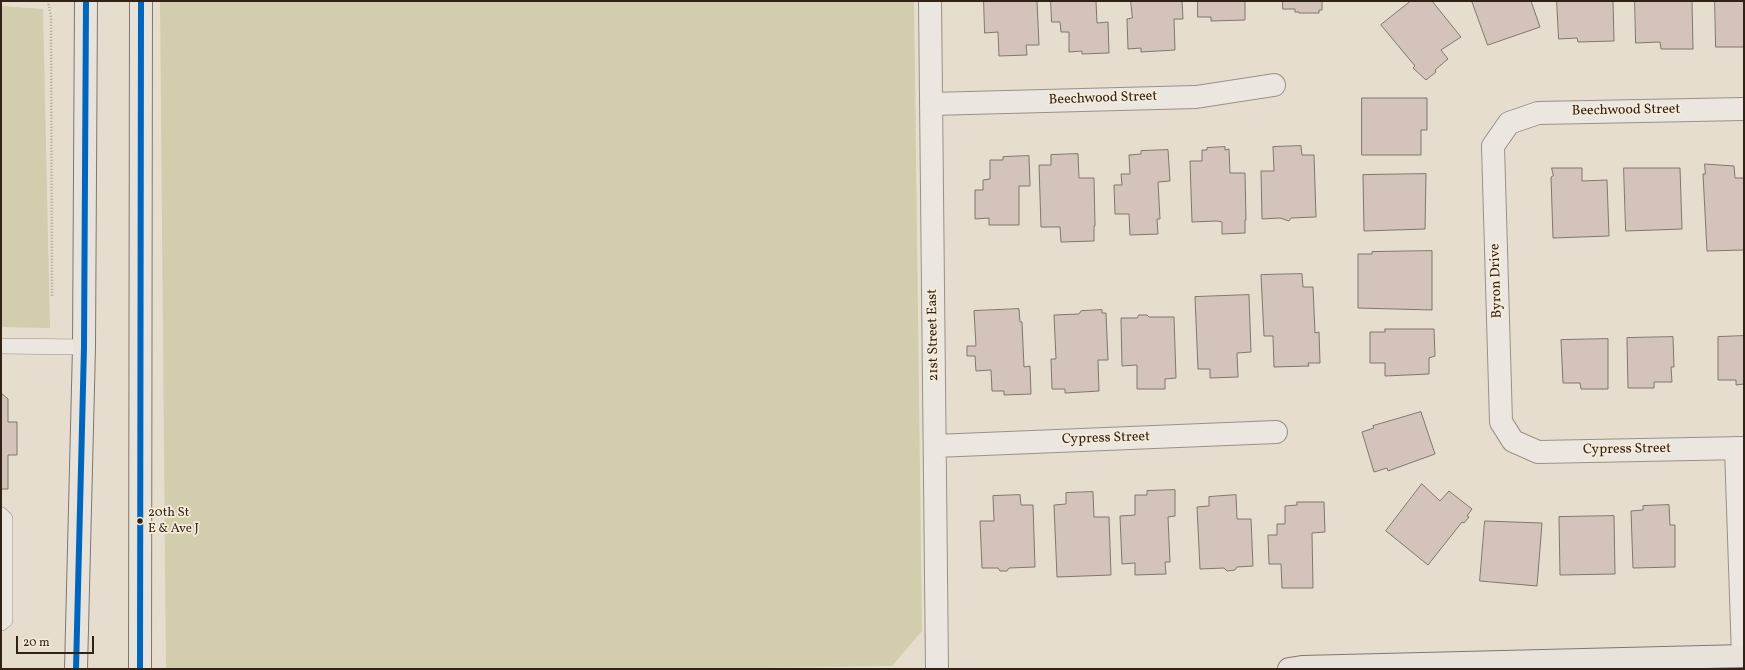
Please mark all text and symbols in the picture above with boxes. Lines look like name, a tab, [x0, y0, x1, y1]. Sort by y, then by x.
street label: Beechwood Street	[1048, 89, 1158, 109]
street label: Beechwood Street	[1572, 102, 1680, 120]
street label: Byron Drive	[1487, 243, 1507, 319]
street label: 21st Street East	[925, 289, 943, 381]
street label: Cypress Street	[1062, 429, 1150, 449]
street label: Cypress Street	[1583, 441, 1671, 459]
place label: 20th St E & Ave J	[148, 506, 199, 537]
marker: 20th St E & Ave J	[135, 516, 145, 526]
scale bar	[18, 628, 96, 654]
text: 20 m	[23, 635, 50, 651]

